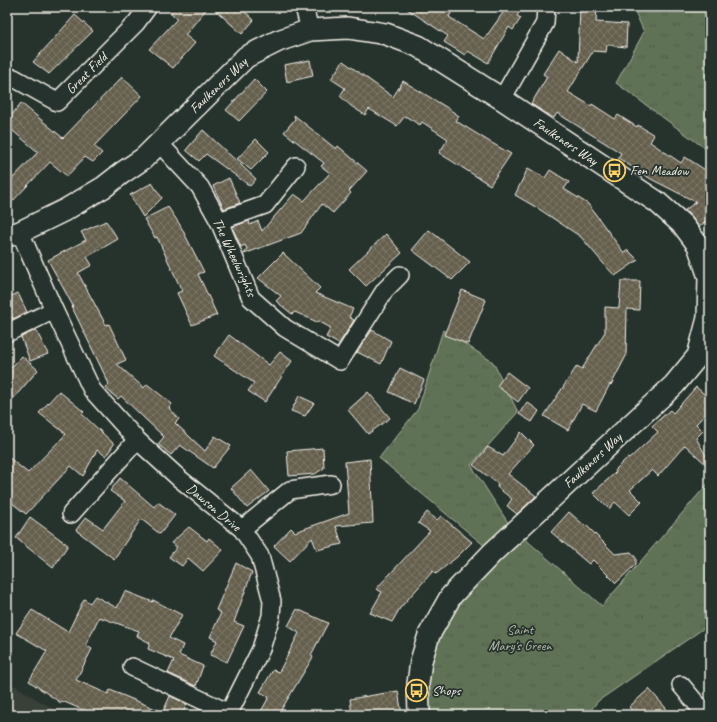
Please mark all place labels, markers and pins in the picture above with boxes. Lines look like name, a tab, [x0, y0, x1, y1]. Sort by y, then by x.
bus stop icon: Fen Meadow	[602, 157, 628, 183]
place label: Fen Meadow	[630, 162, 690, 179]
bus stop icon: Shops	[404, 677, 430, 703]
place label: Shops	[432, 682, 462, 699]

